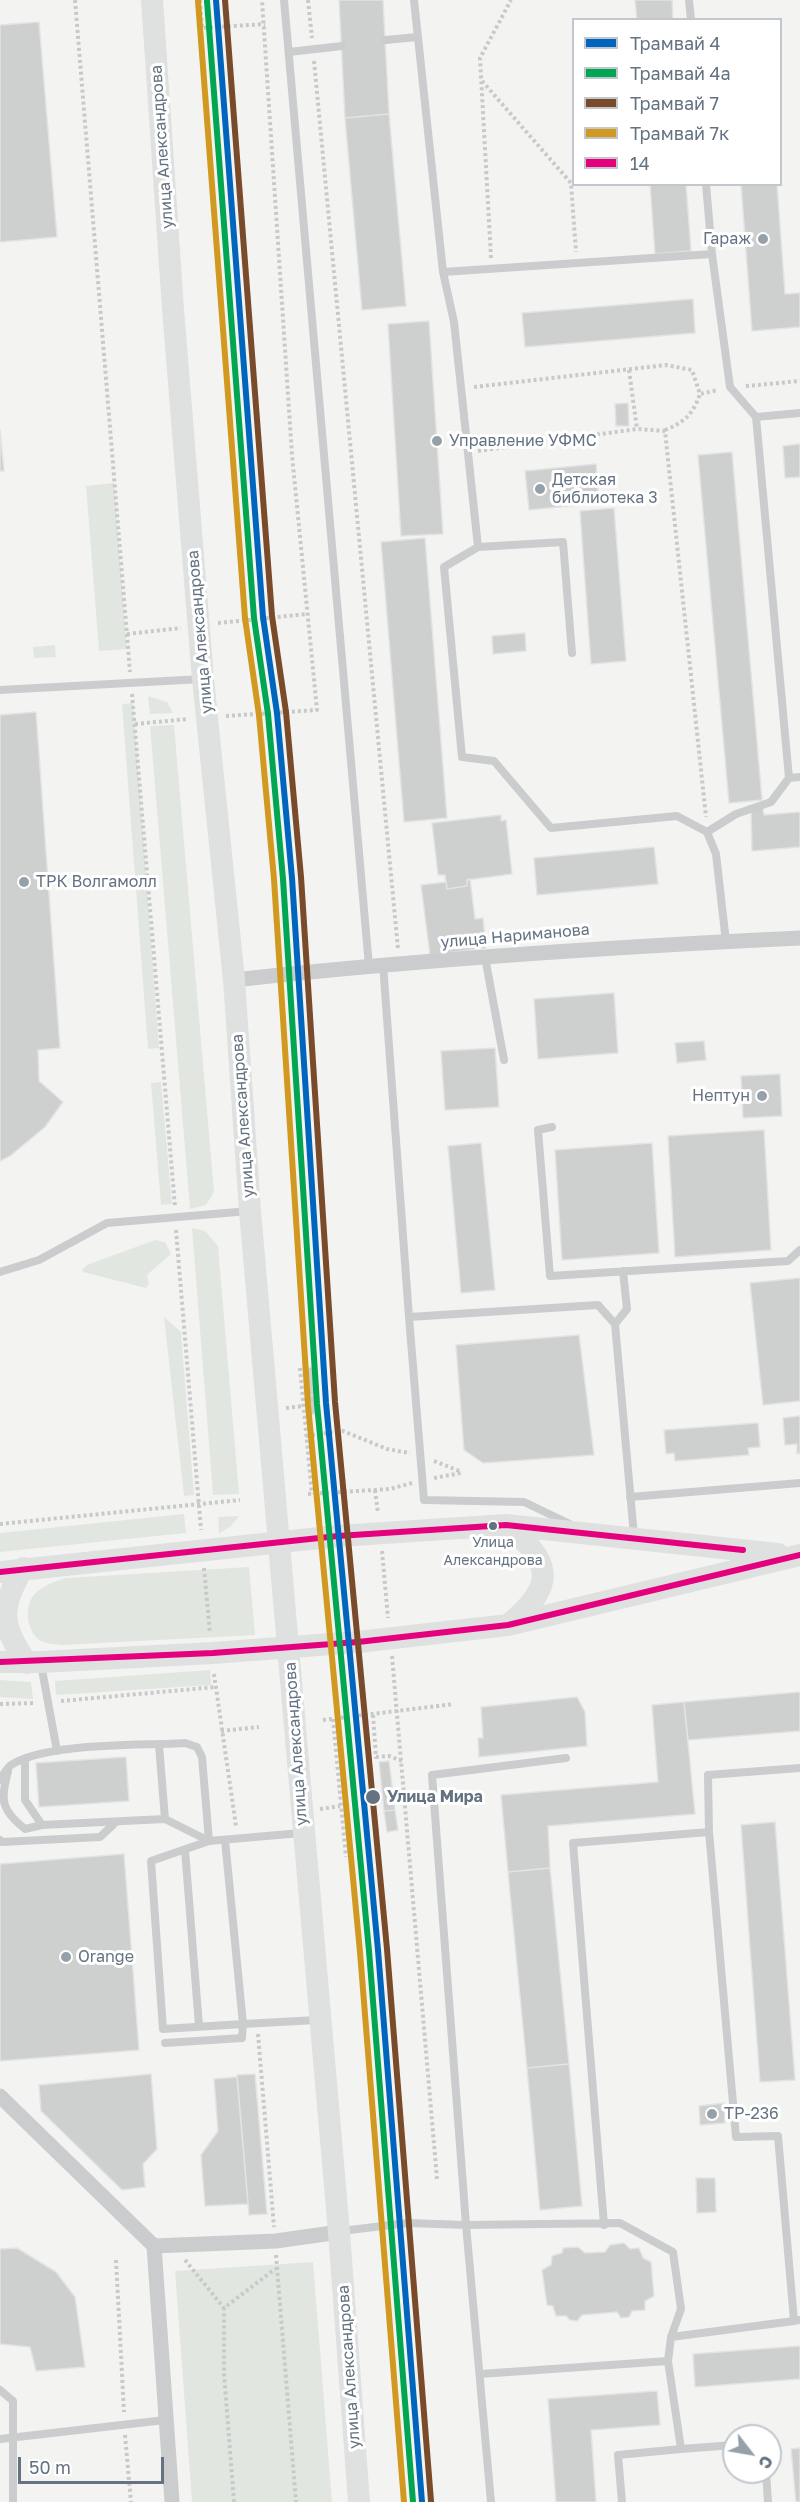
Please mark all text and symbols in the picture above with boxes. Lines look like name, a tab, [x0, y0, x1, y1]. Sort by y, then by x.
legend	[572, 18, 782, 186]
text: Трамвай 4	[630, 32, 721, 54]
text: Трамвай 4а	[630, 62, 731, 84]
street label: улица Александрова	[147, 64, 177, 230]
text: Трамвай 7	[630, 92, 719, 114]
text: Трамвай 7к	[630, 122, 729, 144]
text: 14	[630, 152, 650, 174]
place label: Гараж	[703, 229, 751, 249]
marker: Гараж	[756, 232, 770, 246]
place label: Управление УФМС	[449, 431, 597, 451]
marker: Управление УФМС	[430, 434, 444, 448]
place label: Детская библиотека 3	[552, 470, 658, 508]
marker: Детская библиотека 3	[533, 482, 547, 496]
street label: улица Александрова	[183, 549, 217, 715]
place label: ТРК Волгамолл	[36, 872, 157, 892]
marker: ТРК Волгамолл	[17, 875, 31, 889]
street label: улица Нариманова	[440, 920, 590, 952]
street label: улица Александрова	[228, 1033, 258, 1199]
place label: Нептун	[692, 1086, 750, 1106]
marker: Нептун	[755, 1089, 769, 1103]
marker: Улица Александрова	[487, 1520, 499, 1532]
place label: Улица Александрова	[443, 1535, 543, 1568]
street label: улица Александрова	[281, 1661, 311, 1827]
place label: Улица Мира	[387, 1787, 483, 1807]
marker: Улица Мира	[364, 1788, 382, 1806]
place label: Orange	[78, 1947, 134, 1967]
marker: Orange	[59, 1950, 73, 1964]
place label: ТР-236	[724, 2104, 779, 2124]
marker: ТР-236	[705, 2107, 719, 2121]
street label: улица Александрова	[334, 2284, 364, 2450]
north arrow	[722, 2424, 782, 2484]
scale bar	[21, 2445, 166, 2483]
text: С	[754, 2452, 777, 2472]
text: 50 m	[29, 2456, 71, 2478]

